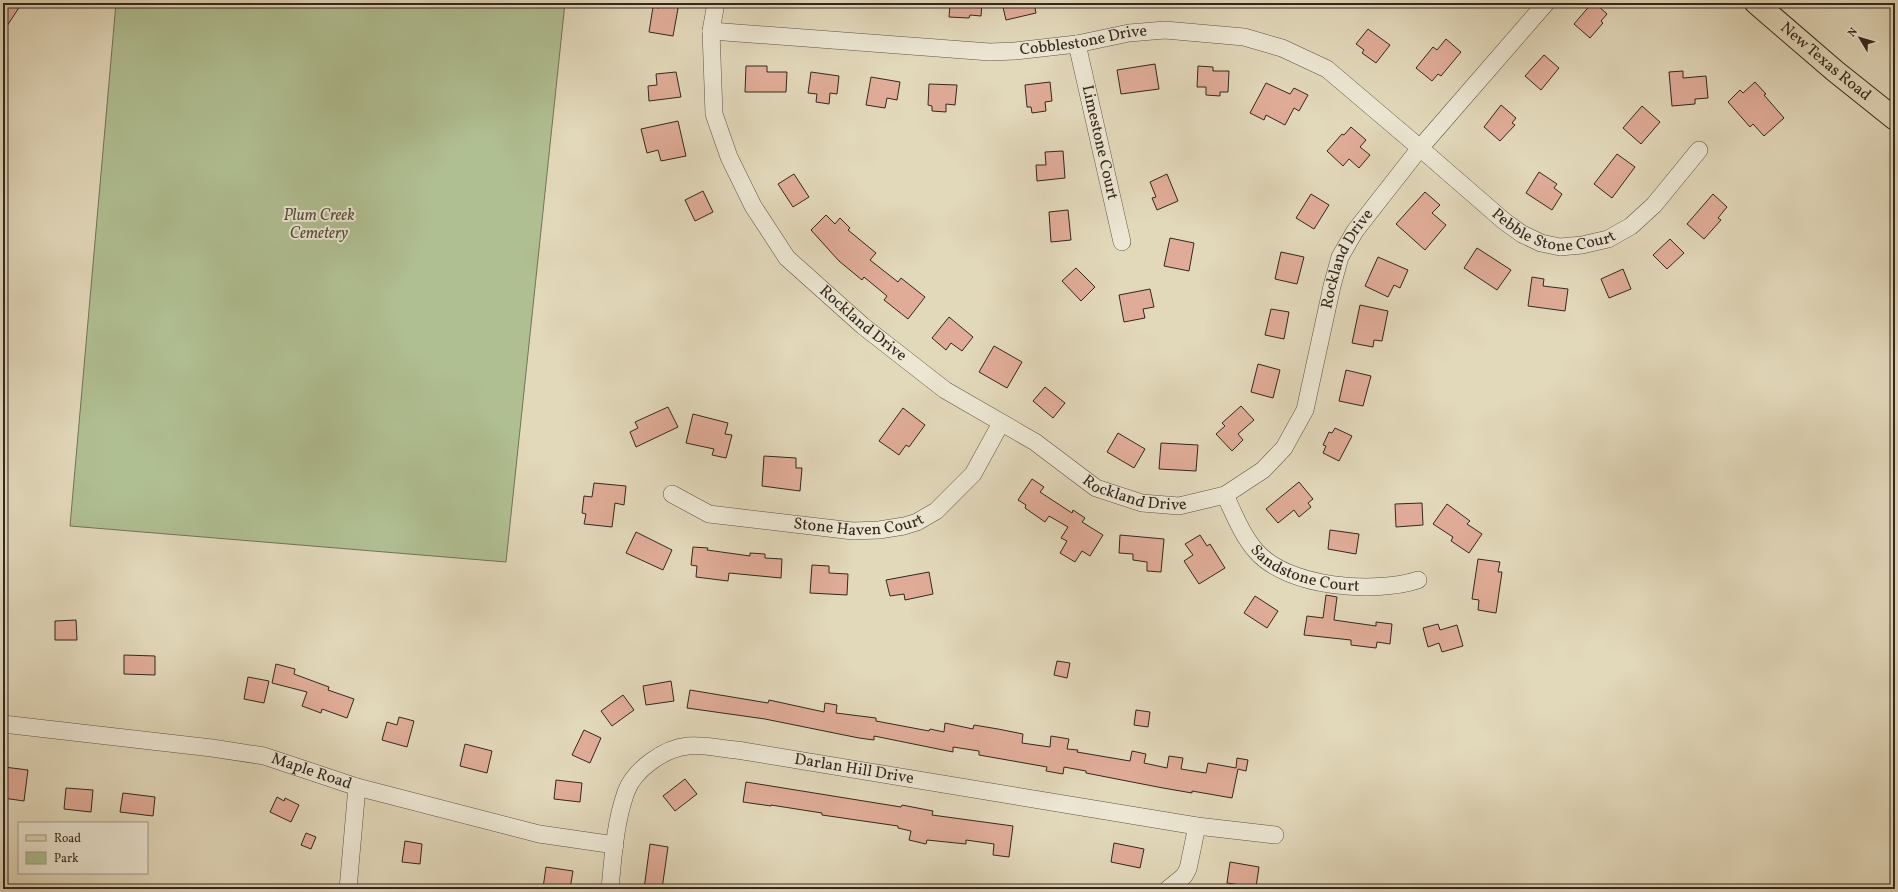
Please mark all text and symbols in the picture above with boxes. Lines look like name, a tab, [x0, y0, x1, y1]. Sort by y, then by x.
street label: New Texas Road	[1775, 17, 1875, 105]
north arrow	[1840, 18, 1880, 58]
street label: Cobblestone Drive	[1019, 21, 1148, 61]
street label: Limestone Court	[1076, 83, 1123, 202]
street label: Pebble Stone Court	[1486, 204, 1620, 258]
park label: Plum Creek Cemetery	[283, 205, 355, 245]
street label: Rockland Drive	[1316, 205, 1379, 311]
street label: Rockland Drive	[814, 281, 911, 367]
street label: Rockland Drive	[1077, 470, 1189, 517]
street label: Stone Haven Court	[792, 509, 929, 542]
street label: Sandstone Court	[1245, 540, 1360, 598]
street label: Maple Road	[268, 748, 355, 795]
street label: Darlan Hill Drive	[793, 749, 915, 790]
legend	[18, 822, 148, 874]
text: Road	[54, 831, 81, 847]
text: Park	[54, 851, 79, 867]

